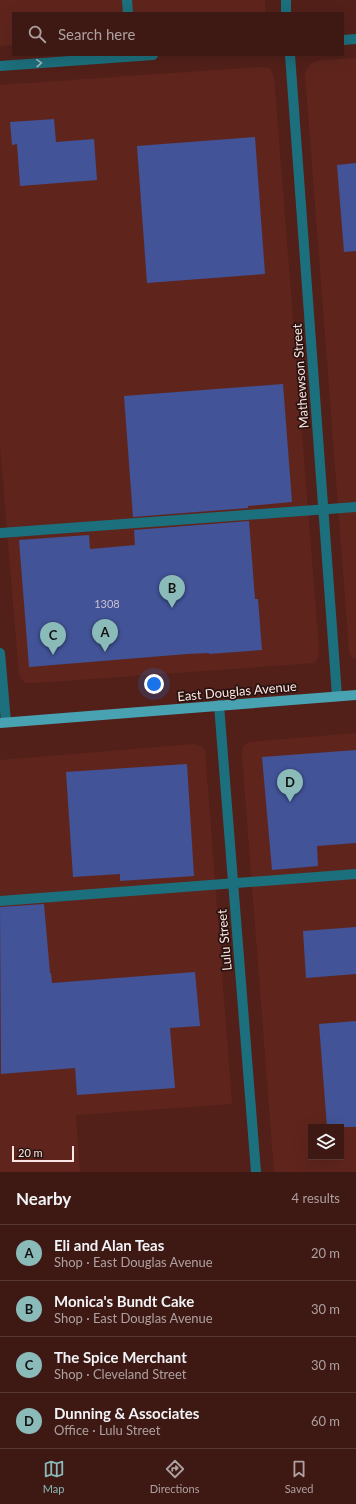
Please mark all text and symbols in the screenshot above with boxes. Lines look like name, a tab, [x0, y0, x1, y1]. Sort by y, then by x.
search box	[12, 12, 344, 56]
icon: search	[26, 23, 48, 45]
text: Search here	[58, 25, 135, 43]
one-way arrow	[36, 59, 42, 68]
street label: Mathewson Street	[288, 323, 312, 429]
pin: B	[159, 575, 185, 608]
house number: 1308	[94, 597, 120, 610]
pin: A	[92, 619, 118, 652]
pin: C	[40, 622, 66, 655]
your location	[144, 674, 164, 694]
street label: East Douglas Avenue	[177, 678, 297, 704]
pin: D	[277, 769, 303, 802]
street label: Lulu Street	[213, 908, 235, 971]
map controls	[308, 1124, 344, 1160]
button: layers	[308, 1124, 344, 1160]
scale bar	[12, 1144, 74, 1163]
text: 20 m	[18, 1146, 43, 1159]
text: Nearby	[16, 1188, 71, 1209]
text: 4 results	[292, 1190, 340, 1206]
text: Eli and Alan Teas	[54, 1236, 164, 1254]
text: A	[24, 1245, 34, 1261]
text: 20 m	[311, 1245, 340, 1261]
text: Shop · East Douglas Avenue	[54, 1254, 213, 1270]
text: Monica's Bundt Cake	[54, 1292, 194, 1310]
text: B	[25, 1301, 33, 1317]
text: 30 m	[311, 1301, 340, 1317]
text: Shop · East Douglas Avenue	[54, 1310, 213, 1326]
text: The Spice Merchant	[54, 1348, 187, 1366]
text: C	[25, 1357, 33, 1373]
text: 30 m	[311, 1357, 340, 1373]
text: Shop · Cleveland Street	[54, 1366, 186, 1382]
text: Dunning & Associates	[54, 1404, 199, 1422]
text: D	[24, 1413, 34, 1429]
text: 60 m	[311, 1413, 340, 1429]
text: Office · Lulu Street	[54, 1422, 160, 1438]
tab: Map	[43, 1458, 65, 1495]
tab: Directions	[150, 1458, 199, 1495]
tab: Saved	[285, 1458, 313, 1495]

